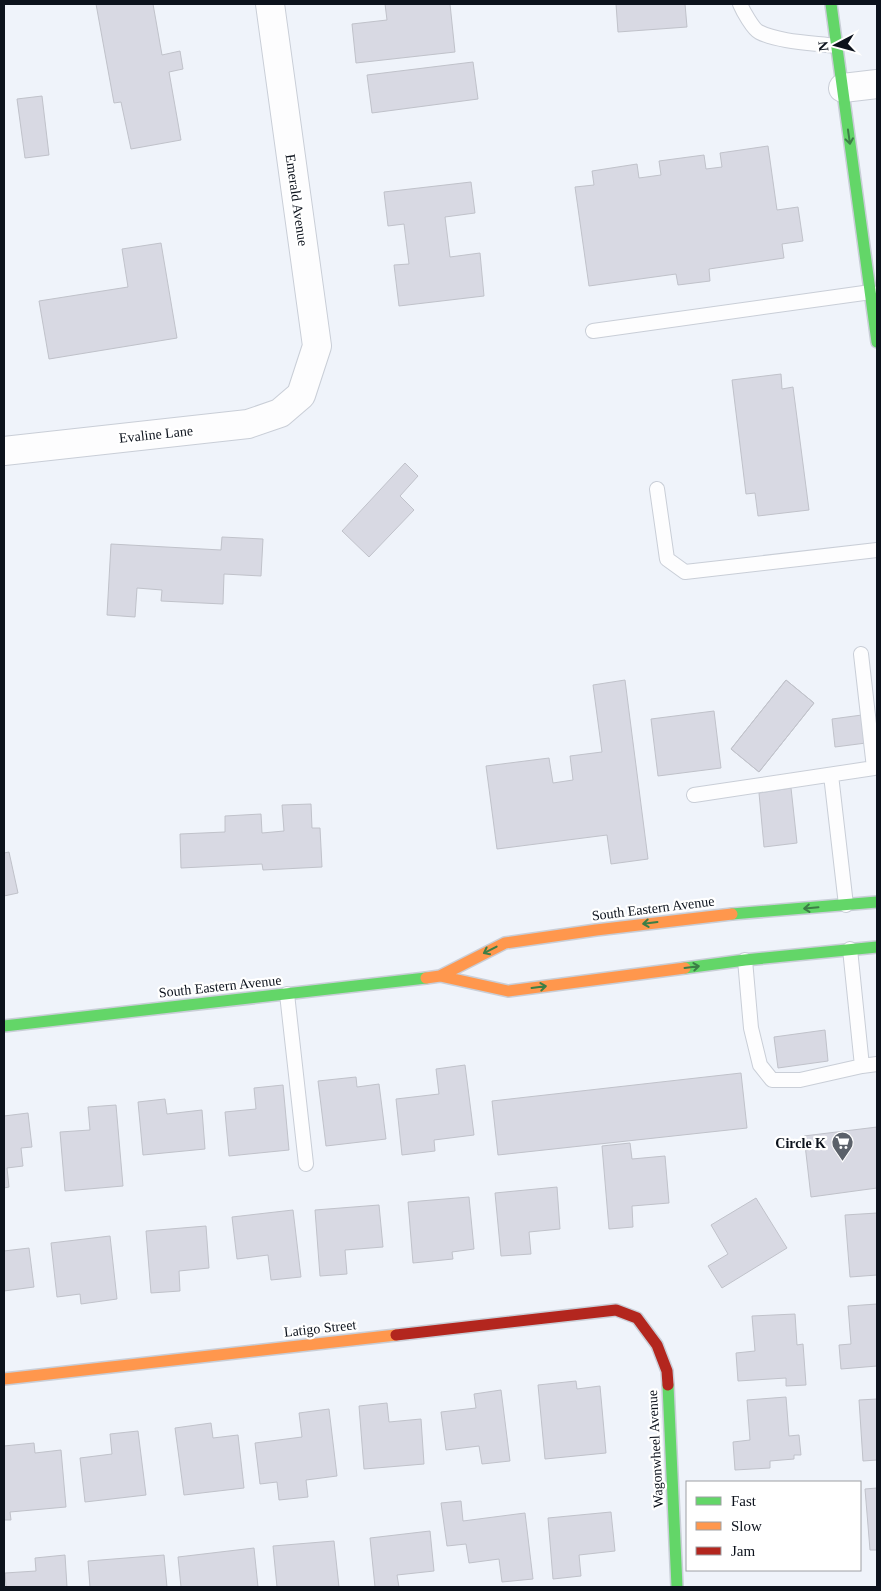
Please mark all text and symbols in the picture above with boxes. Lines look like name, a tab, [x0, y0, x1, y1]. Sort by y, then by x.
north arrow	[811, 20, 861, 70]
text: N	[816, 40, 832, 52]
one-way arrow	[844, 128, 854, 144]
street label: Emerald Avenue	[283, 153, 310, 247]
street label: Evaline Lane	[118, 423, 194, 446]
street label: South Eastern Avenue	[591, 894, 715, 923]
one-way arrow	[804, 903, 820, 912]
one-way arrow	[642, 918, 658, 928]
one-way arrow	[483, 946, 498, 955]
one-way arrow	[683, 962, 699, 972]
street label: South Eastern Avenue	[158, 973, 282, 1000]
one-way arrow	[531, 982, 547, 992]
supermarket icon: Circle K	[830, 1131, 854, 1162]
place label: Circle K	[775, 1136, 826, 1151]
street label: Latigo Street	[283, 1317, 357, 1340]
street label: Wagonwheel Avenue	[645, 1390, 666, 1508]
legend	[686, 1481, 861, 1571]
text: Fast	[731, 1493, 757, 1509]
text: Slow	[731, 1518, 762, 1534]
text: Jam	[731, 1543, 755, 1559]

